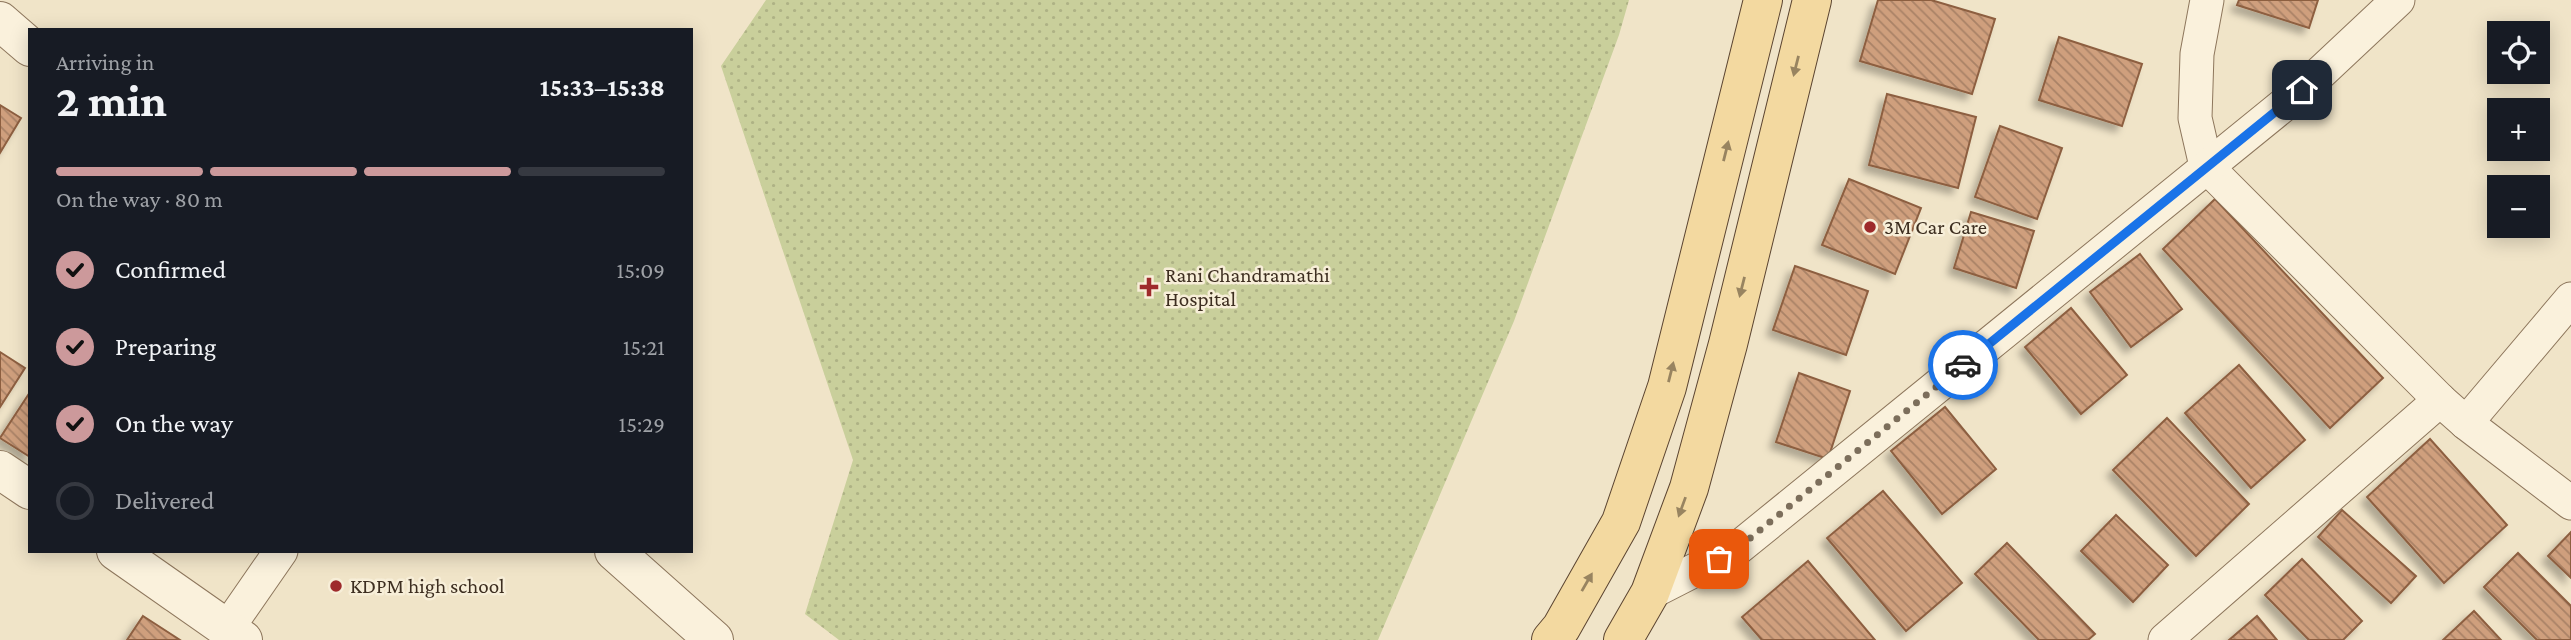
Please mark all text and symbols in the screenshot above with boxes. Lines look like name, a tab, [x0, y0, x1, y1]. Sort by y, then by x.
map controls	[2487, 21, 2550, 238]
button: locate	[2487, 21, 2550, 84]
text: Arriving in	[56, 49, 154, 75]
one-way arrow	[1790, 55, 1801, 77]
pin	[2272, 60, 2332, 120]
icon: home	[2283, 71, 2321, 109]
text: 15:33–15:38	[540, 73, 665, 102]
text: 2 min	[56, 75, 167, 126]
button: +	[2487, 98, 2550, 161]
one-way arrow	[1721, 140, 1732, 162]
button: −	[2487, 175, 2550, 238]
text: On the way · 80 m	[56, 186, 223, 212]
place label: 3M Car Care	[1884, 215, 1987, 239]
marker: 3M Car Care	[1862, 219, 1878, 235]
icon: check	[56, 251, 94, 289]
text: Confirmed	[115, 255, 226, 284]
text: 15:09	[617, 257, 665, 283]
place label: Rani Chandramathi Hospital	[1165, 263, 1330, 311]
one-way arrow	[1736, 276, 1747, 298]
marker: Rani Chandramathi Hospital	[1139, 277, 1159, 297]
icon: check	[56, 328, 94, 366]
courier	[1928, 330, 1998, 400]
text: Preparing	[115, 332, 216, 361]
text: 15:21	[623, 334, 665, 360]
icon: car	[1944, 346, 1982, 384]
one-way arrow	[1666, 361, 1677, 383]
icon: check	[56, 405, 94, 443]
text: On the way	[115, 409, 233, 438]
text: 15:29	[619, 411, 665, 437]
text: Delivered	[115, 486, 214, 515]
one-way arrow	[1676, 496, 1687, 517]
pin	[1689, 529, 1749, 589]
icon: bag	[1700, 540, 1738, 578]
one-way arrow	[1581, 573, 1593, 592]
place label: KDPM high school	[350, 574, 505, 598]
marker: KDPM high school	[328, 578, 344, 594]

